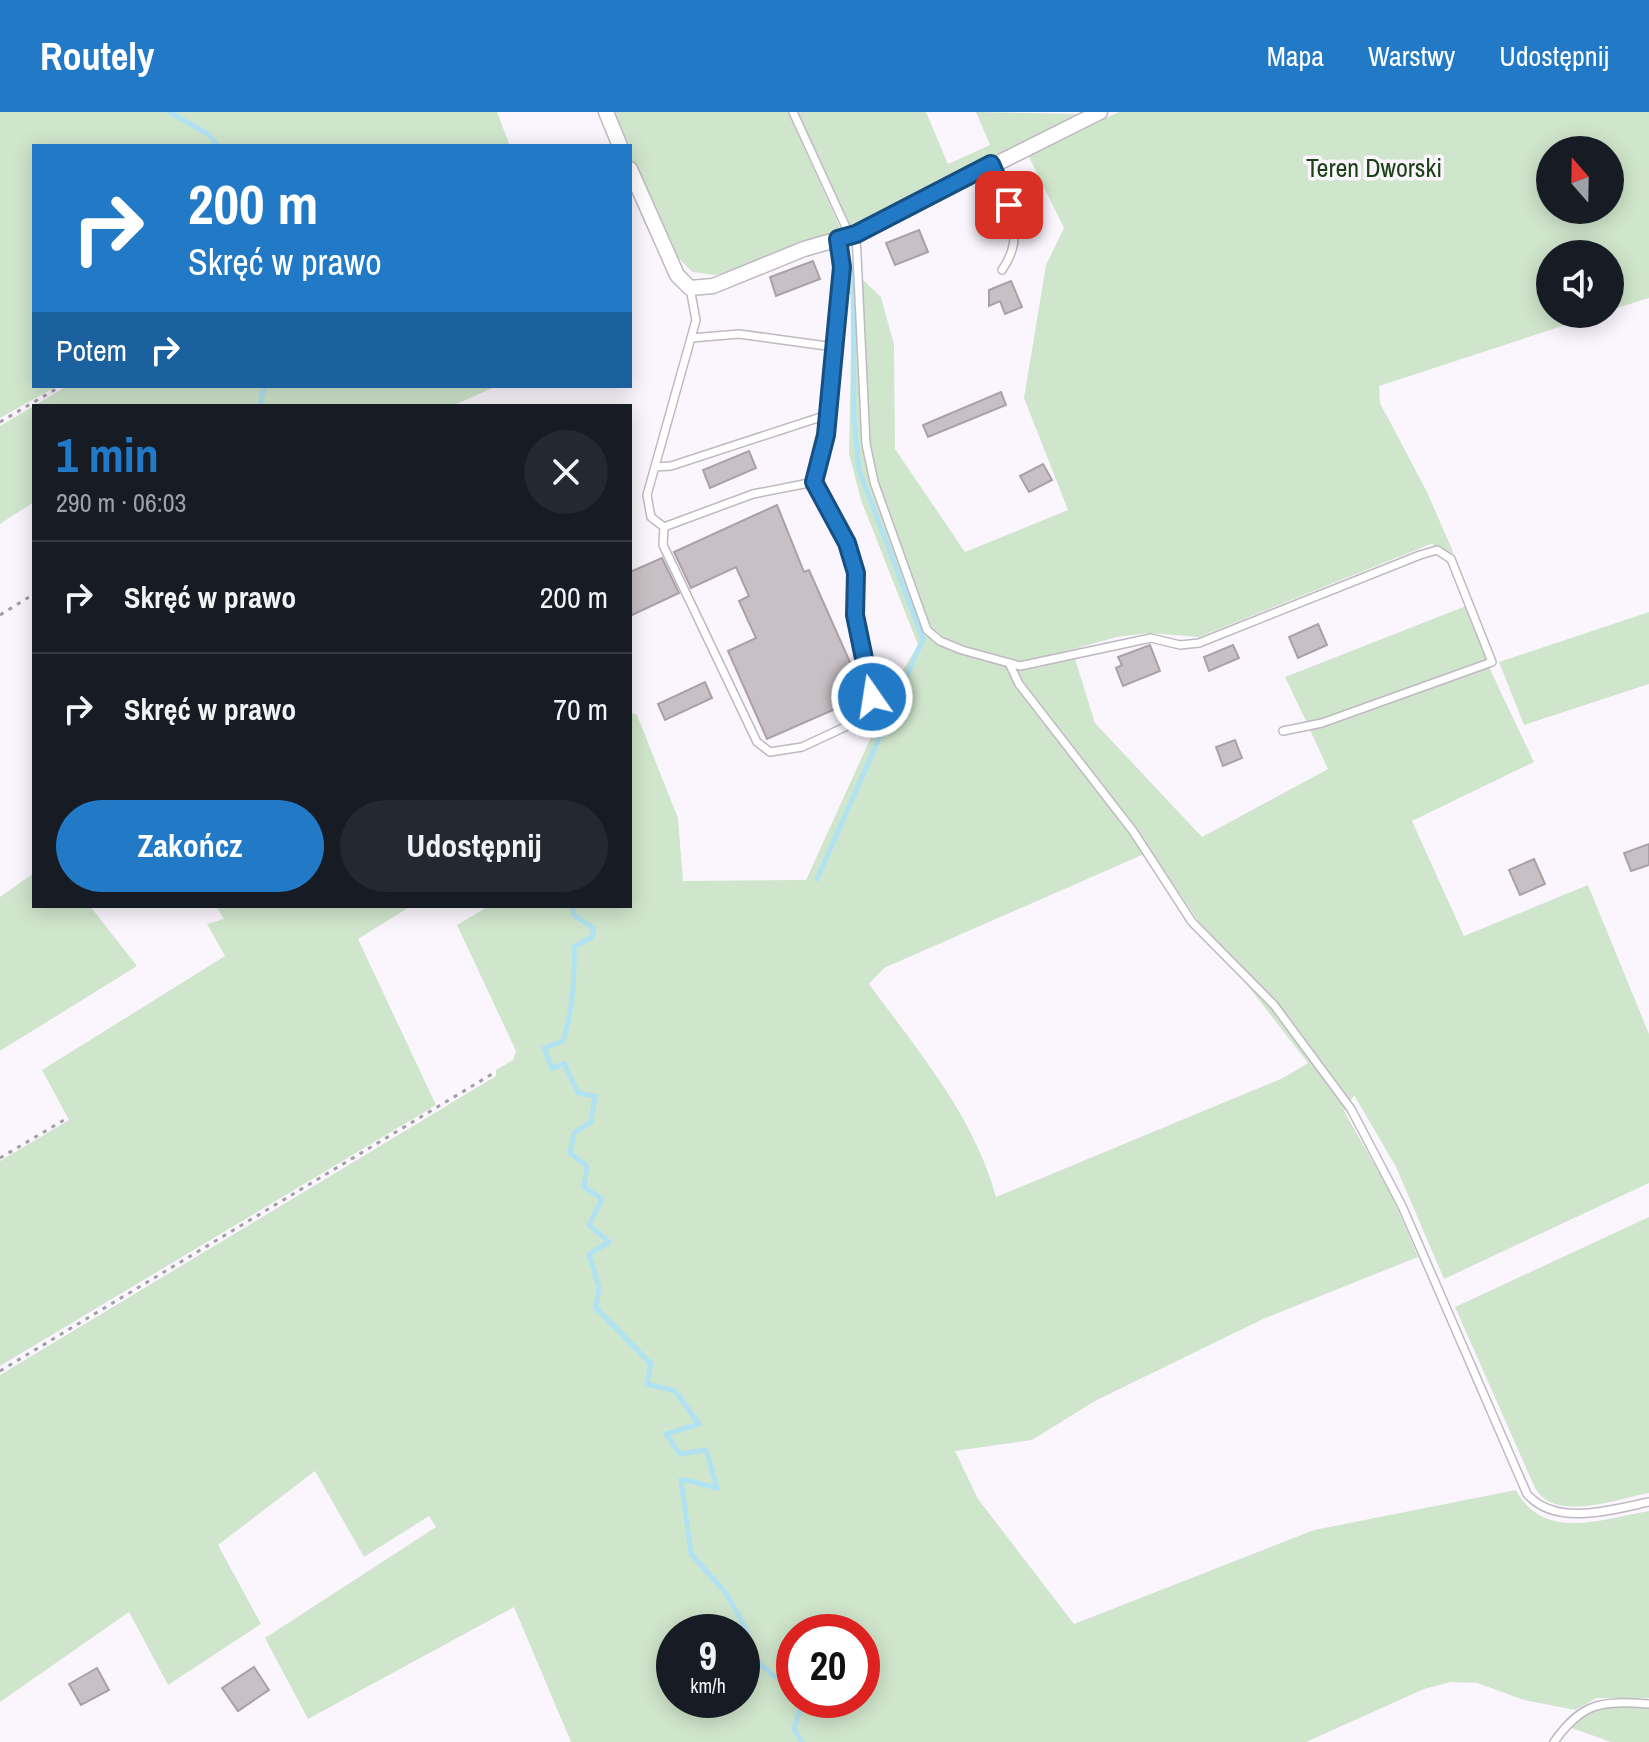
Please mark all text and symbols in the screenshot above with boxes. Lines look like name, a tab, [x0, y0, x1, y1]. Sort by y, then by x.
text: Routely	[40, 31, 154, 82]
text: Mapa	[1267, 37, 1324, 75]
text: Warstwy	[1368, 37, 1455, 75]
text: Udostępnij	[1499, 37, 1609, 75]
north arrow	[1536, 136, 1624, 224]
map controls	[1536, 136, 1624, 328]
park label: Teren Dworski	[1306, 150, 1442, 185]
text: 200 m	[188, 166, 318, 241]
pin	[975, 171, 1043, 239]
icon: right	[56, 176, 160, 280]
icon: arrive	[987, 183, 1031, 227]
text: Skręć w prawo	[188, 238, 382, 286]
button: sound	[1536, 240, 1624, 328]
icon: right	[143, 328, 187, 372]
text: Potem	[56, 330, 127, 370]
text: 1 min	[56, 422, 159, 487]
button: close	[524, 430, 608, 514]
text: 290 m · 06:03	[56, 485, 186, 520]
icon: right	[56, 575, 100, 619]
text: Skręć w prawo	[124, 577, 296, 617]
text: 200 m	[540, 577, 608, 617]
position arrow	[830, 655, 914, 739]
icon: right	[56, 687, 100, 731]
text: Skręć w prawo	[124, 689, 296, 729]
text: 70 m	[553, 689, 608, 729]
button: Zakończ	[56, 800, 324, 892]
button: Udostępnij	[340, 800, 608, 892]
speed limit sign: 20	[776, 1614, 880, 1718]
text: 9	[699, 1629, 717, 1682]
text: km/h	[690, 1672, 726, 1699]

